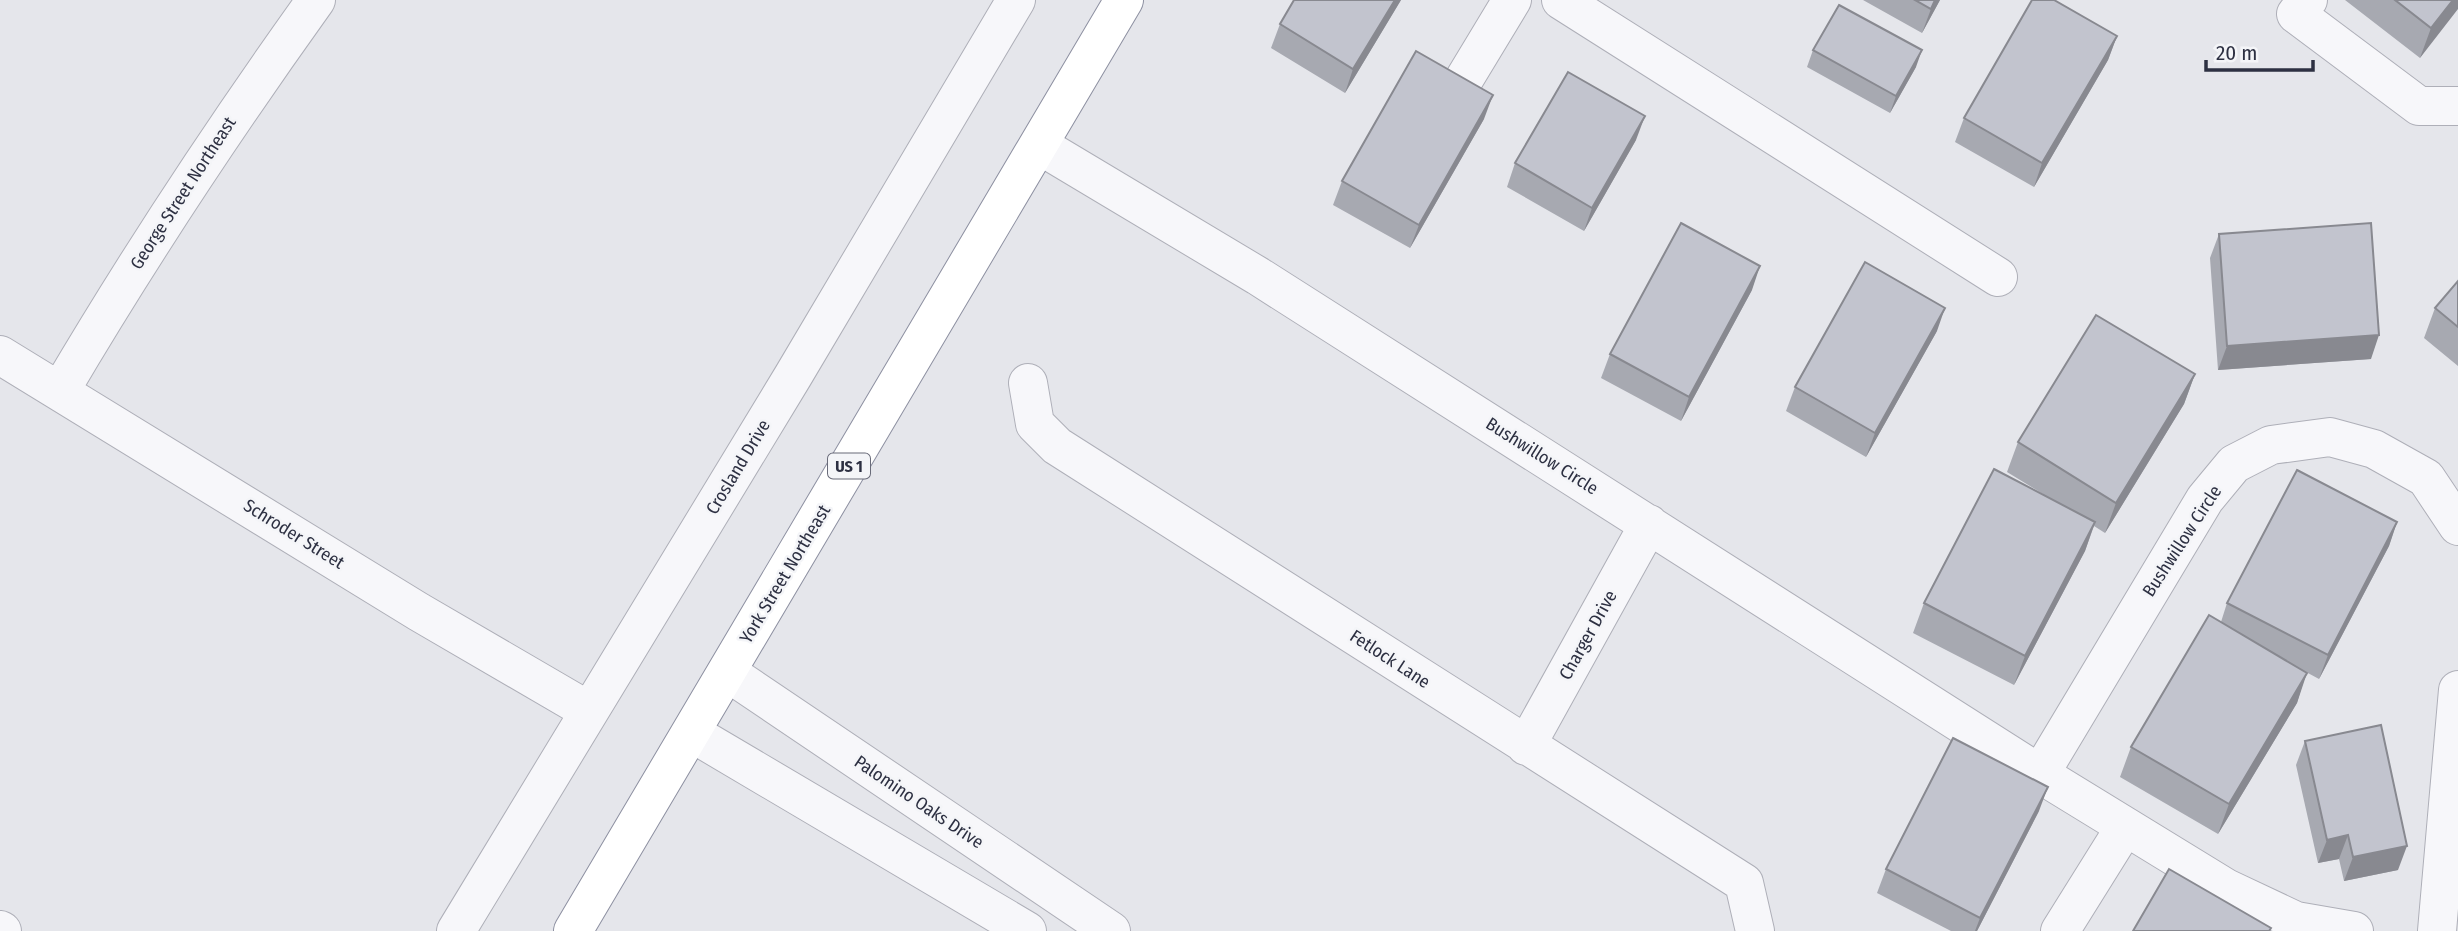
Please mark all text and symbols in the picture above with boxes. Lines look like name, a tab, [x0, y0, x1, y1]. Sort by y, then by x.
scale bar	[2206, 28, 2313, 72]
text: 20 m	[2216, 40, 2257, 66]
street label: George Street Northeast	[125, 112, 241, 273]
street label: Bushwillow Circle	[1482, 413, 1602, 499]
street label: Crosland Drive	[701, 415, 775, 518]
road number: US 1	[828, 453, 870, 478]
street label: Bushwillow Circle	[2138, 481, 2226, 601]
street label: Schroder Street	[240, 494, 349, 574]
street label: York Street Northeast	[735, 501, 835, 647]
street label: Charger Drive	[1554, 586, 1622, 684]
street label: Fetlock Lane	[1346, 625, 1434, 693]
street label: Palomino Oaks Drive	[850, 751, 988, 853]

